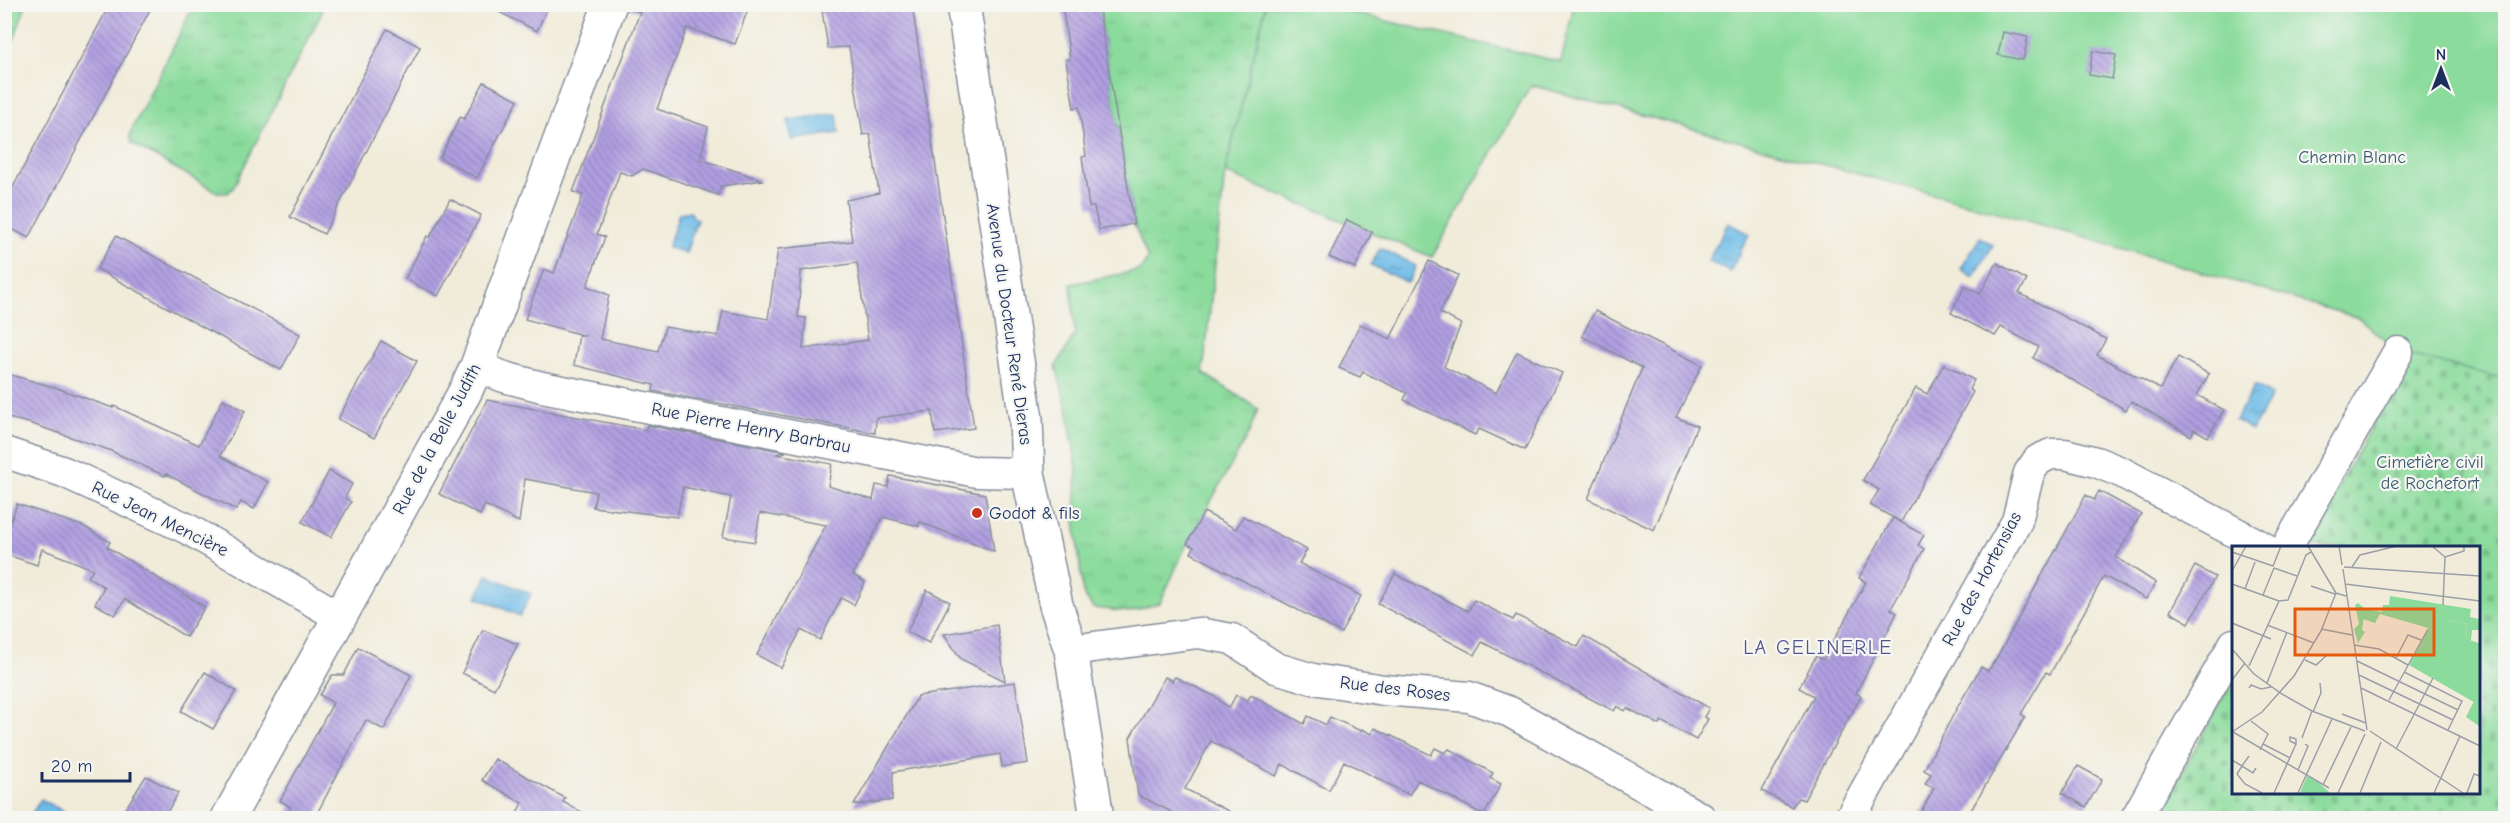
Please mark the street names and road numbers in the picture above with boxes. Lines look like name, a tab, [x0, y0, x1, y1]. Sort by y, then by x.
street label: Avenue du Docteur René Dieras	[982, 202, 1036, 446]
street label: Rue de la Belle Judith	[388, 360, 486, 518]
street label: Rue Pierre Henry Barbrau	[649, 398, 853, 458]
street label: Rue Jean Mencière	[88, 477, 232, 561]
street label: Rue des Hortensias	[1938, 508, 2026, 650]
street label: Rue des Roses	[1339, 672, 1451, 706]

